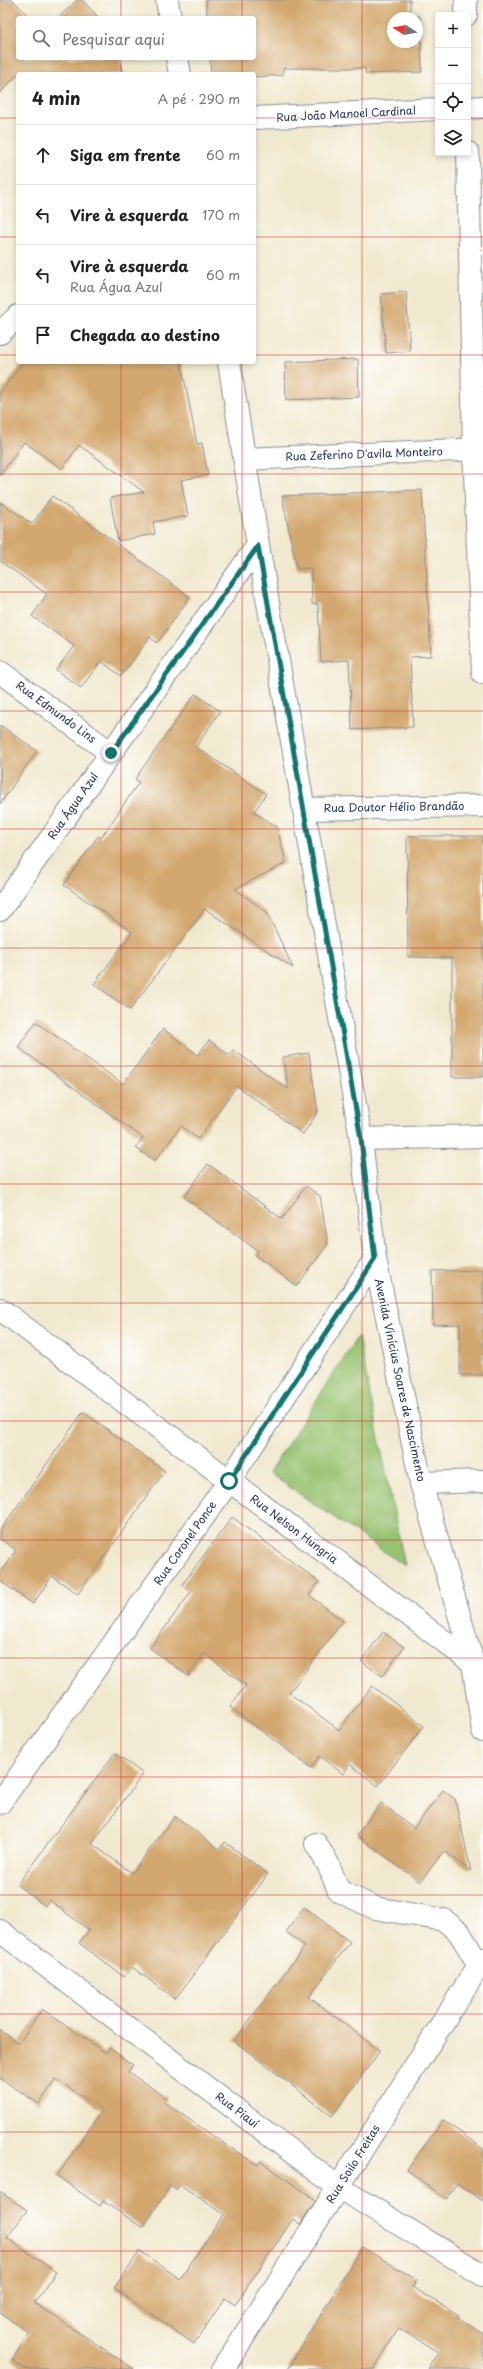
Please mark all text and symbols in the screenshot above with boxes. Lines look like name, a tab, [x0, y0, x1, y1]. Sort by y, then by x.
north arrow	[387, 12, 423, 48]
map controls	[435, 12, 471, 156]
button: +	[435, 12, 471, 48]
search box	[16, 16, 256, 60]
icon: search	[30, 27, 52, 49]
text: Pesquisar aqui	[62, 27, 165, 50]
button: −	[435, 48, 471, 84]
button: locate	[435, 84, 471, 120]
text: 4 min	[32, 85, 80, 111]
text: A pé · 290 m	[158, 89, 240, 108]
street label: Rua João Manoel Cardinal	[276, 101, 416, 126]
button: layers	[435, 120, 471, 156]
text: Siga em frente	[70, 143, 180, 166]
icon: ahead	[32, 144, 54, 166]
text: 60 m	[206, 145, 240, 164]
text: Vire à esquerda	[70, 203, 189, 226]
icon: left	[32, 204, 54, 226]
text: 170 m	[202, 205, 240, 224]
text: Vire à esquerda	[70, 254, 189, 277]
icon: left	[32, 264, 54, 286]
text: 60 m	[206, 265, 240, 284]
text: Rua Água Azul	[70, 277, 162, 296]
text: Chegada ao destino	[70, 323, 220, 346]
icon: arrive	[32, 324, 54, 346]
street label: Rua Zeferino D'avila Monteiro	[285, 442, 443, 465]
street label: Rua Edmundo Lins	[13, 677, 100, 747]
route end	[102, 744, 120, 762]
street label: Rua Água Azul	[43, 769, 102, 843]
street label: Rua Doutor Hélio Brandão	[324, 797, 464, 816]
street label: Avenida Vinícius Soares de Nascimento	[371, 1277, 430, 1483]
route start	[220, 1472, 238, 1490]
street label: Rua Nelson Hungria	[247, 1490, 342, 1567]
street label: Rua Coronel Ponce	[149, 1497, 220, 1588]
street label: Rua Piauí	[212, 2088, 263, 2132]
street label: Rua Soilo Freitas	[322, 2121, 384, 2206]

